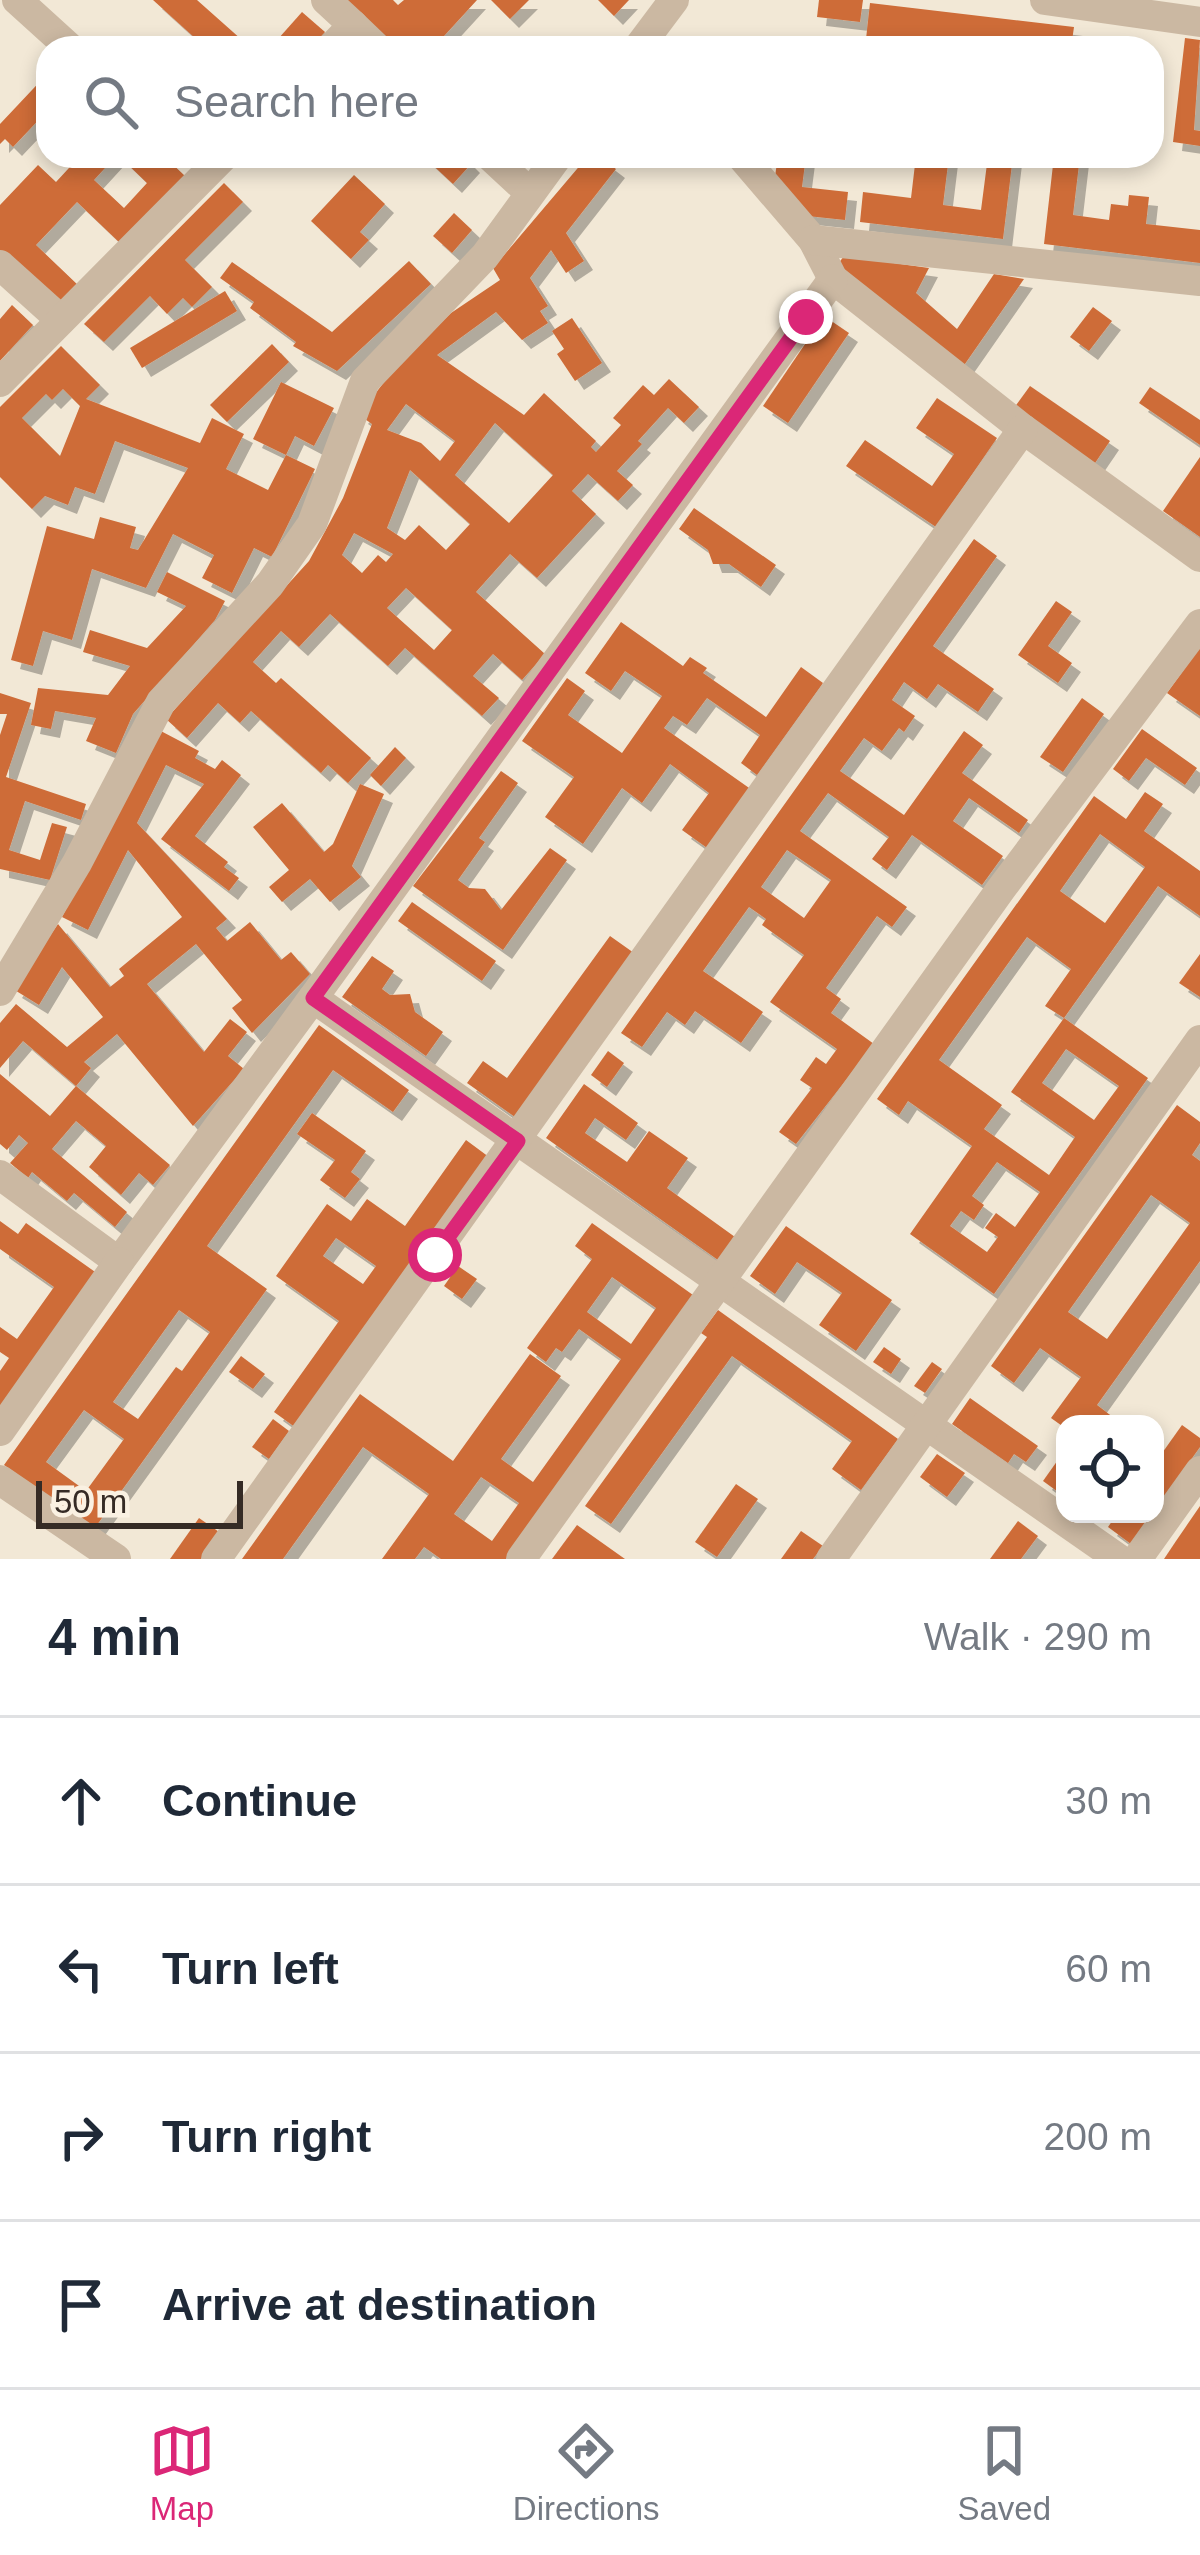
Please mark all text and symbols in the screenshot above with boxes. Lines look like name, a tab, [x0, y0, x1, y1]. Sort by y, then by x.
search box	[36, 36, 1164, 168]
icon: search	[78, 69, 144, 135]
text: Search here	[174, 76, 419, 127]
route end	[779, 290, 833, 344]
route start	[408, 1228, 462, 1282]
map controls	[1056, 1415, 1164, 1523]
button: locate	[1056, 1415, 1164, 1523]
scale bar	[36, 1475, 243, 1528]
text: 50 m	[54, 1483, 127, 1520]
text: 4 min	[48, 1609, 181, 1666]
text: Walk · 290 m	[924, 1615, 1152, 1658]
icon: ahead	[48, 1768, 114, 1834]
text: Continue	[162, 1775, 357, 1826]
text: 30 m	[1065, 1779, 1152, 1822]
icon: left	[48, 1936, 114, 2002]
text: Turn left	[162, 1943, 339, 1994]
text: 60 m	[1065, 1947, 1152, 1990]
icon: right	[48, 2104, 114, 2170]
text: Turn right	[162, 2111, 371, 2162]
text: 200 m	[1044, 2115, 1152, 2158]
icon: arrive	[48, 2272, 114, 2338]
text: Arrive at destination	[162, 2279, 597, 2330]
tab: Map	[149, 2418, 215, 2528]
tab: Directions	[513, 2418, 660, 2528]
tab: Saved	[957, 2418, 1051, 2528]

